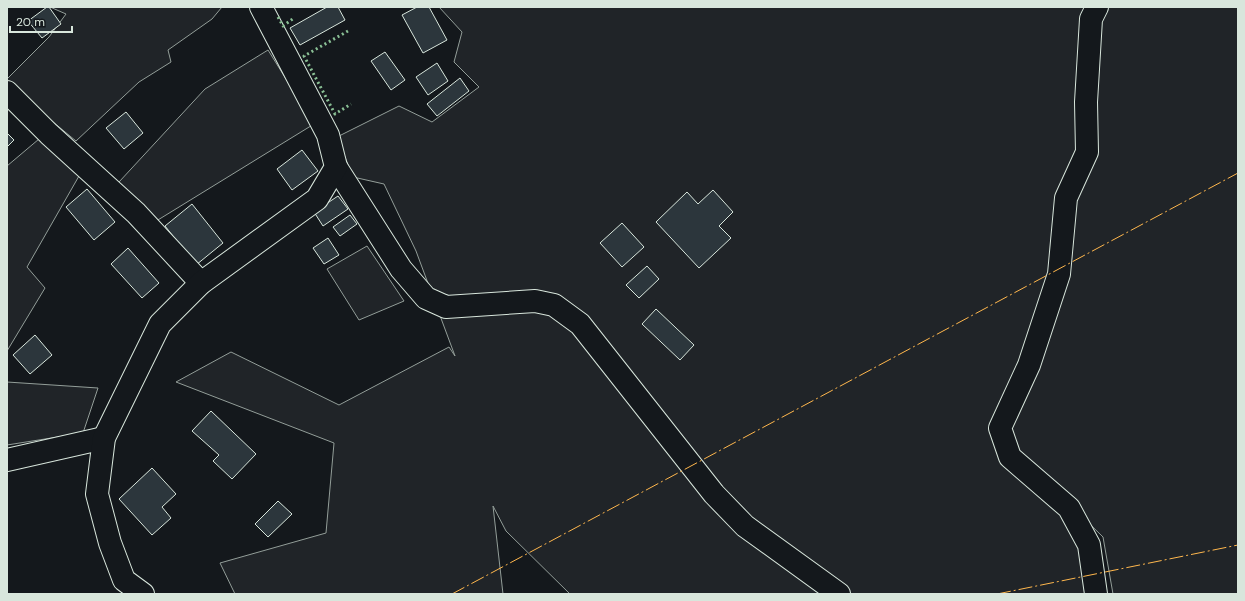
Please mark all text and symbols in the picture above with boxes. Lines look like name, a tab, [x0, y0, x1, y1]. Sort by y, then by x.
scale bar	[10, 8, 72, 34]
text: 20 m	[16, 14, 45, 30]

